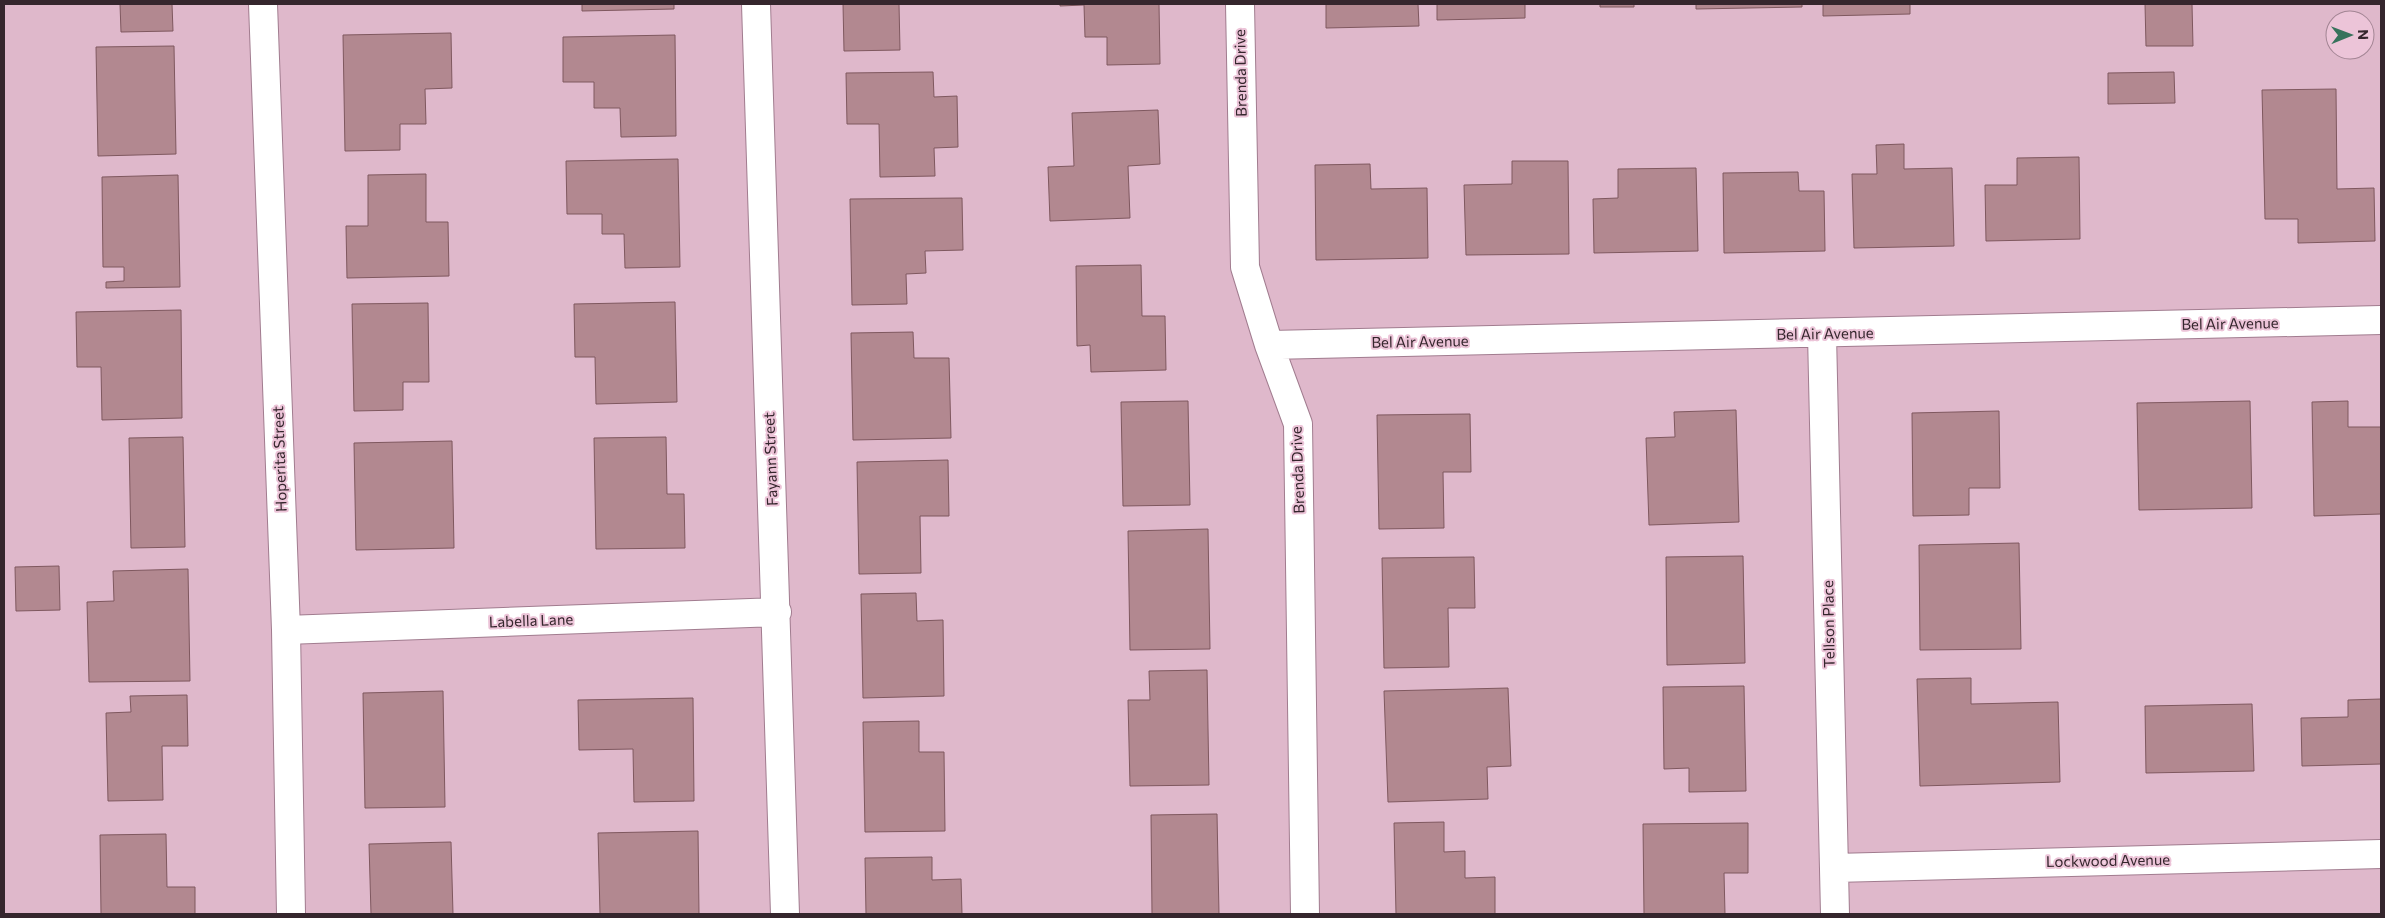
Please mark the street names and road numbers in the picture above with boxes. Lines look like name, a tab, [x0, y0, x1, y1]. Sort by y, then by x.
street label: Brenda Drive	[1230, 29, 1250, 117]
street label: Bel Air Avenue	[2181, 313, 2279, 333]
street label: Bel Air Avenue	[1776, 323, 1874, 343]
street label: Bel Air Avenue	[1371, 331, 1469, 351]
street label: Hoperita Street	[268, 406, 290, 512]
street label: Fayann Street	[759, 412, 781, 506]
street label: Brenda Drive	[1286, 426, 1308, 514]
street label: Tellson Place	[1818, 580, 1838, 668]
street label: Labella Lane	[488, 610, 574, 630]
street label: Lockwood Avenue	[2046, 850, 2170, 870]

